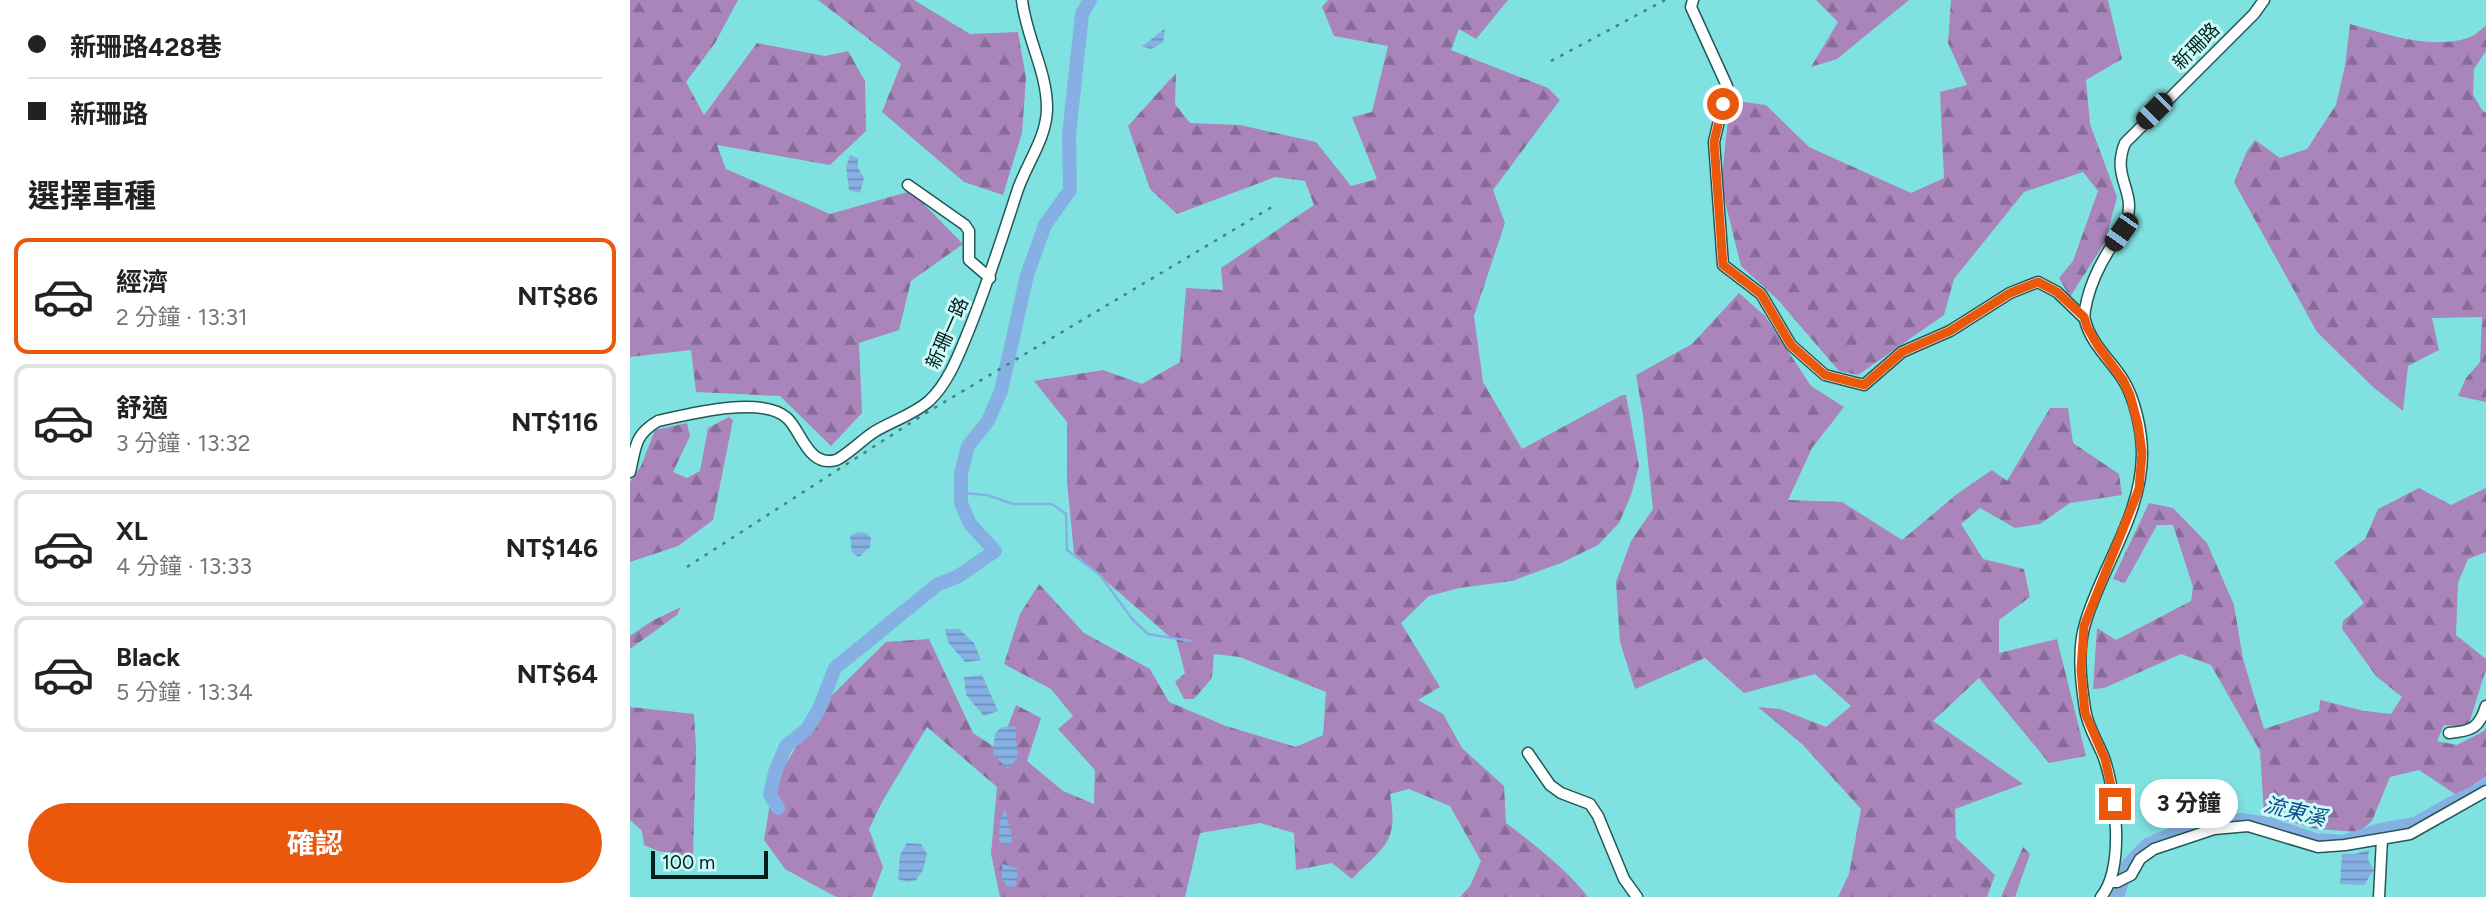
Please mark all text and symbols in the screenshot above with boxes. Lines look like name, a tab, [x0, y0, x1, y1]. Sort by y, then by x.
street label: 新珊路	[2168, 18, 2224, 74]
text: 新珊路428巷	[70, 31, 221, 63]
route start	[1707, 88, 1739, 120]
car	[2132, 89, 2177, 133]
text: 新珊路	[70, 98, 148, 130]
text: 選擇車種	[28, 177, 156, 215]
car	[2101, 209, 2142, 255]
icon: car	[32, 265, 95, 328]
text: 經濟	[116, 266, 168, 298]
text: NT$86	[517, 280, 598, 312]
street label: 新珊一路	[921, 294, 973, 372]
text: 2 分鐘 · 13:31	[116, 303, 248, 331]
icon: car	[32, 391, 95, 454]
text: 舒適	[116, 392, 168, 424]
text: NT$116	[511, 406, 598, 438]
text: 3 分鐘 · 13:32	[116, 429, 251, 457]
text: XL	[116, 515, 148, 547]
icon: car	[32, 517, 95, 580]
text: NT$146	[506, 532, 598, 564]
text: 4 分鐘 · 13:33	[116, 552, 252, 580]
text: Black	[116, 641, 180, 673]
icon: car	[32, 643, 95, 706]
text: NT$64	[517, 658, 598, 690]
text: 5 分鐘 · 13:34	[116, 678, 253, 706]
callout: 3 分鐘	[2140, 780, 2238, 828]
route end	[2099, 788, 2131, 820]
text: 3 分鐘	[2157, 789, 2221, 817]
water label: 流東溪	[2261, 791, 2331, 831]
button: 確認	[28, 803, 602, 883]
scale bar	[651, 848, 768, 880]
text: 100 m	[662, 851, 715, 874]

